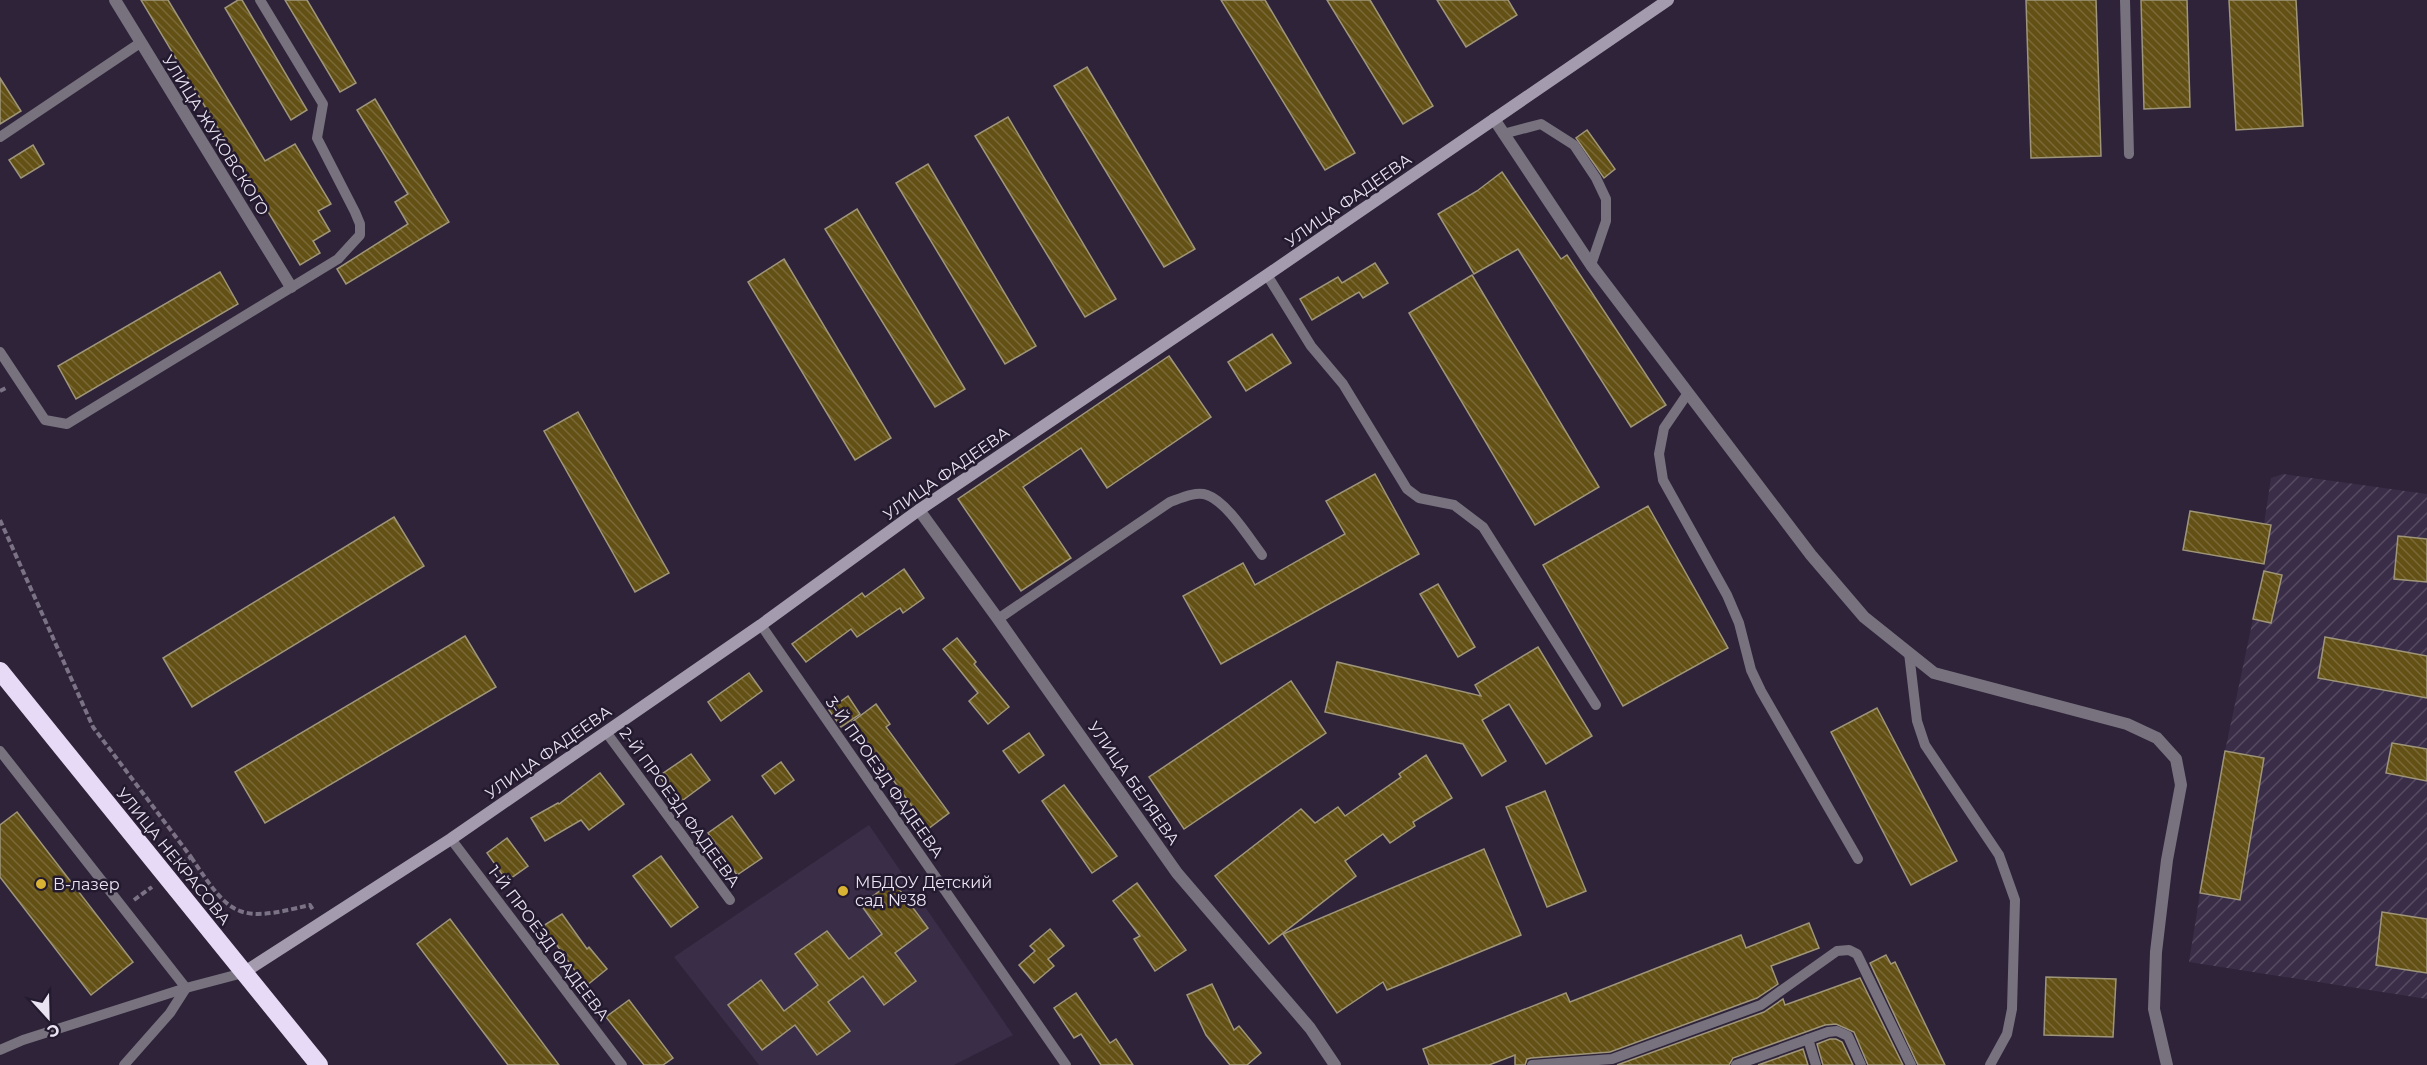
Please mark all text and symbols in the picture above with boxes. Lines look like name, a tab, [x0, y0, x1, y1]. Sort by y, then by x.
street label: УЛИЦА ЖУКОВСКОГО	[158, 52, 273, 219]
street label: УЛИЦА ФАДЕЕВА	[1282, 150, 1415, 251]
street label: УЛИЦА ФАДЕЕВА	[880, 423, 1013, 524]
street label: 3-Й ПРОЕЗД ФАДЕЕВА	[822, 693, 948, 862]
street label: УЛИЦА ФАДЕЕВА	[482, 702, 615, 803]
street label: УЛИЦА БЕЛЯЕВА	[1084, 718, 1183, 849]
street label: 2-Й ПРОЕЗД ФАДЕЕВА	[615, 724, 744, 891]
street label: УЛИЦА НЕКРАСОВА	[112, 784, 235, 929]
street label: 1-Й ПРОЕЗД ФАДЕЕВА	[484, 862, 613, 1025]
place label: МБДОУ Детский сад №38	[855, 873, 992, 910]
place label: В-лазер	[53, 875, 120, 894]
marker: В-лазер	[34, 877, 48, 891]
marker: МБДОУ Детский сад №38	[836, 884, 850, 898]
north arrow	[18, 987, 78, 1047]
text: С	[44, 1019, 62, 1042]

